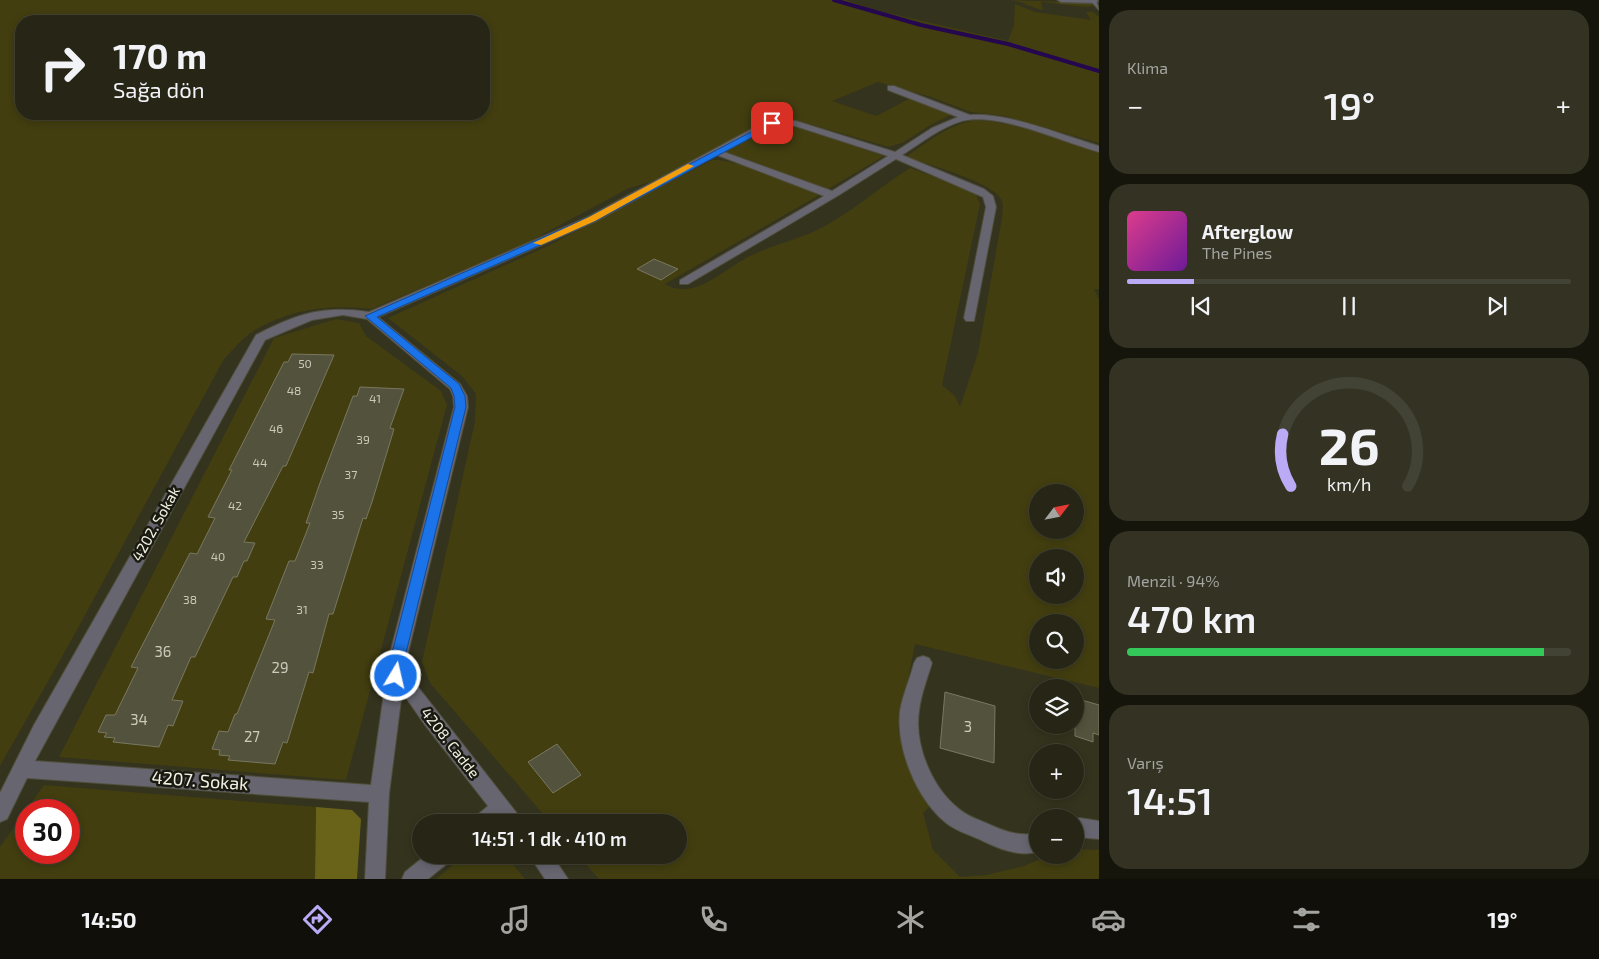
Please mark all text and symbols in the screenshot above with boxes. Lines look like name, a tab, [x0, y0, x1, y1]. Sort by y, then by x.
text: 170 m	[113, 34, 207, 76]
icon: right	[30, 35, 95, 100]
text: Klima	[1127, 58, 1168, 77]
text: Sağa dön	[113, 76, 204, 102]
text: 19°	[1324, 82, 1375, 128]
text: −	[1127, 88, 1143, 122]
text: +	[1556, 88, 1571, 122]
pin	[751, 102, 793, 144]
icon: arrive	[758, 109, 786, 137]
text: Afterglow	[1202, 220, 1293, 243]
text: The Pines	[1202, 243, 1272, 262]
icon: previous	[1187, 292, 1215, 320]
icon: pause	[1335, 292, 1363, 320]
icon: next	[1483, 292, 1511, 320]
house number: 50	[298, 356, 312, 370]
house number: 48	[287, 383, 301, 397]
house number: 41	[369, 391, 381, 405]
text: 26	[1319, 413, 1379, 475]
house number: 46	[269, 421, 283, 435]
house number: 39	[356, 432, 370, 446]
house number: 44	[253, 455, 267, 469]
house number: 37	[345, 467, 357, 481]
text: km/h	[1327, 473, 1371, 495]
street label: 4202. Sokak	[127, 483, 183, 564]
north arrow	[1029, 484, 1084, 539]
map controls	[1029, 484, 1084, 864]
house number: 42	[228, 498, 242, 512]
house number: 35	[331, 507, 345, 521]
house number: 40	[211, 549, 225, 563]
button: sound	[1029, 549, 1084, 604]
house number: 33	[310, 557, 324, 571]
text: Menzil · 94%	[1127, 571, 1220, 590]
house number: 38	[183, 592, 197, 606]
text: 470 km	[1127, 595, 1256, 641]
house number: 31	[296, 602, 308, 616]
button: search	[1029, 614, 1084, 669]
house number: 36	[155, 642, 171, 660]
position arrow	[369, 649, 421, 701]
house number: 29	[271, 658, 289, 676]
button: layers	[1029, 679, 1084, 734]
street label: 4208. Cadde	[418, 704, 484, 781]
house number: 34	[130, 710, 148, 728]
house number: 3	[964, 717, 972, 735]
house number: 27	[244, 727, 260, 745]
button: +	[1029, 744, 1084, 799]
text: Varış	[1127, 753, 1164, 772]
street label: 4207. Sokak	[151, 766, 249, 794]
text: 14:51	[1127, 777, 1213, 823]
speed limit sign: 30	[15, 799, 80, 864]
button: −	[1029, 809, 1084, 864]
text: 14:51 · 1 dk · 410 m	[472, 827, 627, 850]
icon: directions	[300, 902, 335, 937]
icon: music	[498, 902, 533, 937]
icon: phone	[696, 902, 731, 937]
icon: climate	[893, 902, 928, 937]
icon: car	[1091, 902, 1126, 937]
icon: filters	[1289, 902, 1324, 937]
text: 14:50	[81, 906, 137, 932]
text: 19°	[1487, 906, 1517, 932]

